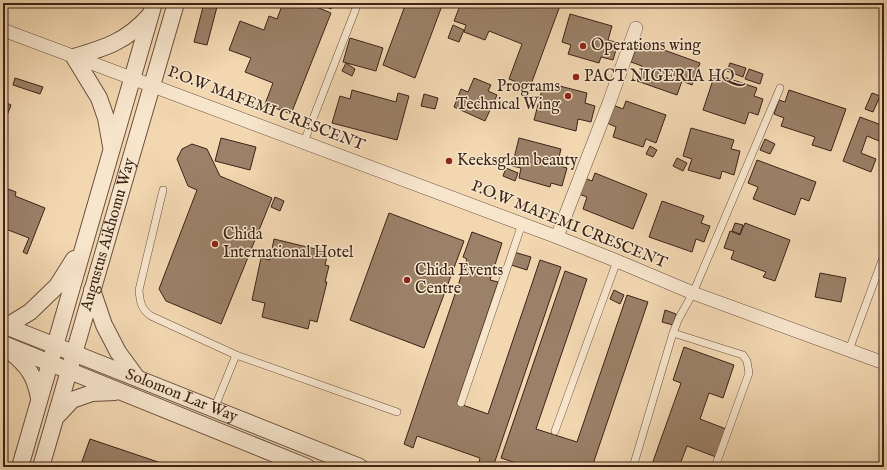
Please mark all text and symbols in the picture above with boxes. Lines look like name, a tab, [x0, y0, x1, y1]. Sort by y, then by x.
place label: Operations wing	[591, 36, 701, 56]
marker: Operations wing	[578, 41, 588, 51]
street label: P.O.W MAFEMI CRESCENT	[165, 62, 368, 156]
place label: PACT NIGERIA HQ	[584, 67, 746, 87]
marker: PACT NIGERIA HQ	[571, 72, 581, 82]
place label: Programs Technical Wing	[456, 77, 560, 115]
marker: Programs Technical Wing	[563, 91, 573, 101]
place label: Keeksglam beauty	[457, 151, 578, 171]
street label: Augustus Aikhomu Way	[77, 156, 140, 314]
marker: Keeksglam beauty	[444, 156, 454, 166]
street label: P.O.W MAFEMI CRESCENT	[468, 177, 670, 274]
place label: Chida International Hotel	[223, 225, 354, 263]
marker: Chida International Hotel	[210, 239, 220, 249]
place label: Chida Events Centre	[415, 261, 503, 299]
marker: Chida Events Centre	[402, 275, 412, 285]
street label: Solomon Lar Way	[122, 365, 241, 427]

